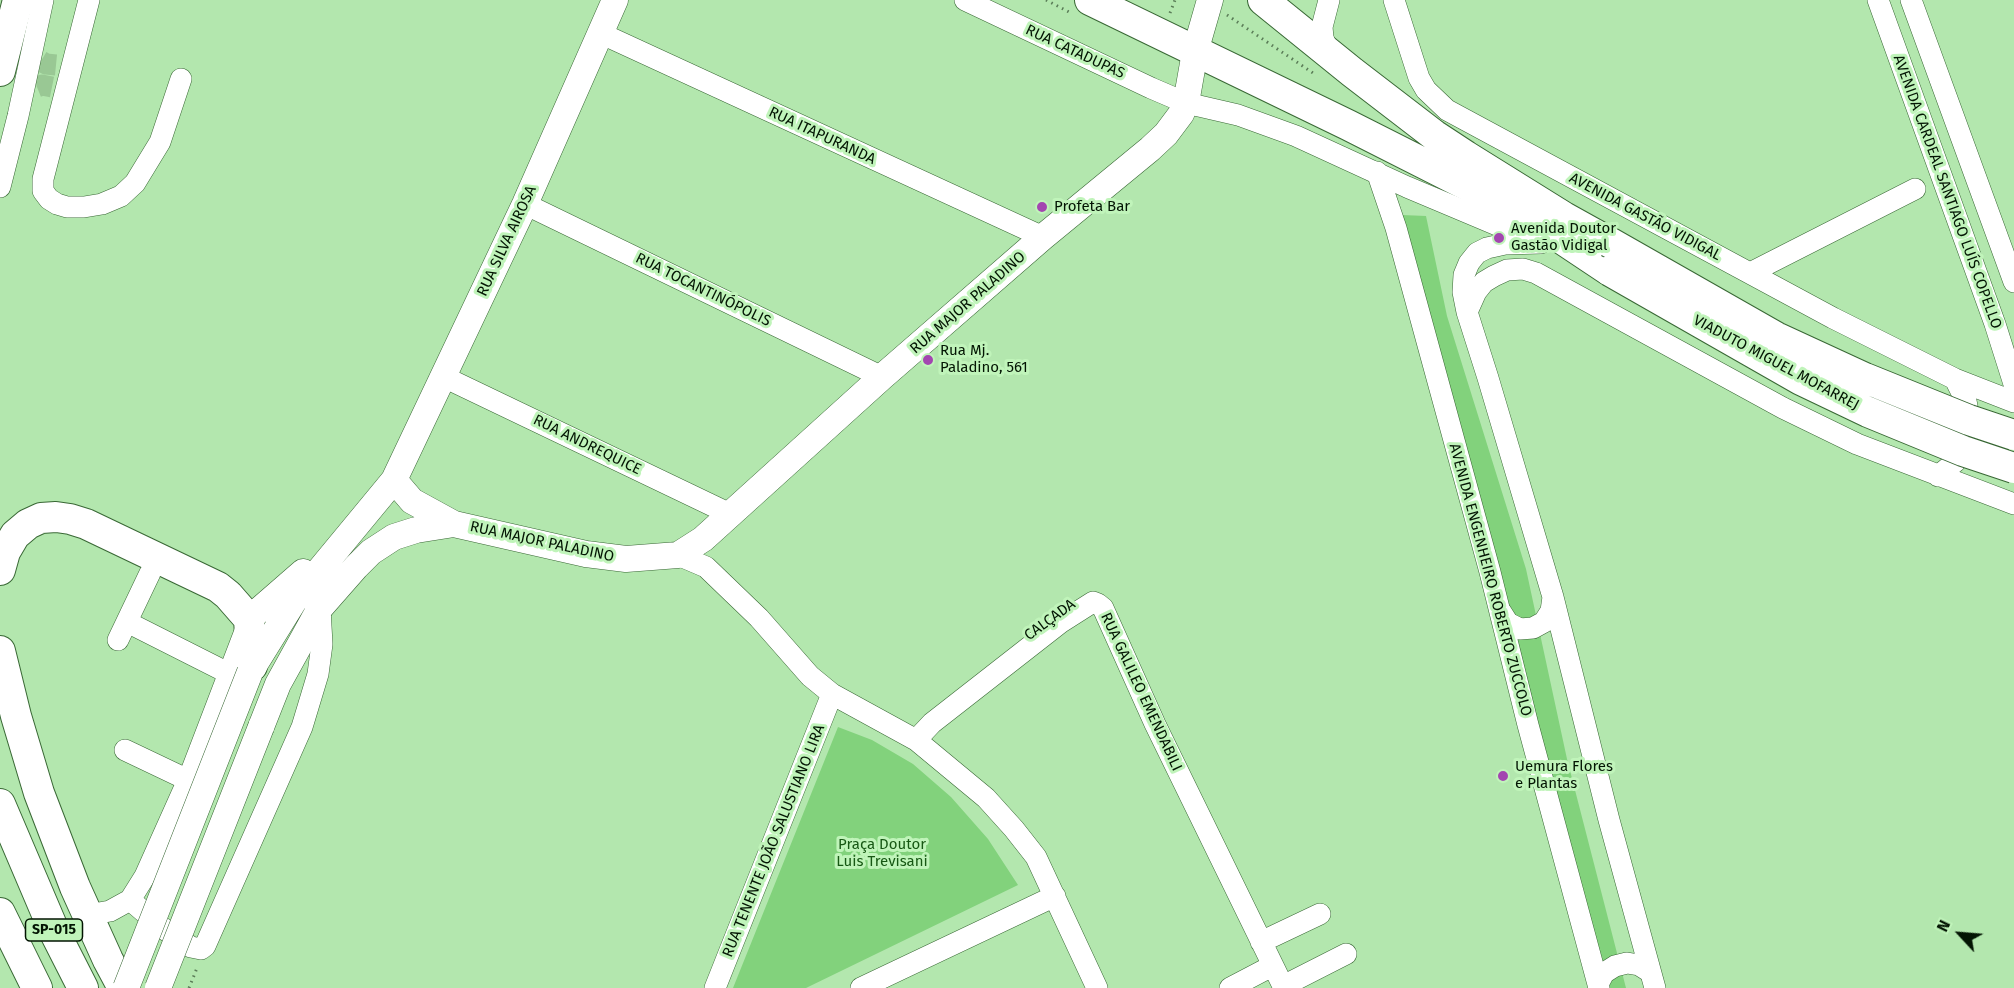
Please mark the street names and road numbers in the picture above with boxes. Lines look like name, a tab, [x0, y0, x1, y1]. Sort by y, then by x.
street label: RUA CATADUPAS	[1023, 21, 1127, 83]
street label: AVENIDA CARDEAL SANTIAGO LUÍS COPELLO	[1889, 53, 2005, 331]
street label: RUA ITAPURANDA	[766, 103, 878, 169]
street label: AVENIDA GASTÃO VIDIGAL	[1566, 169, 1724, 265]
street label: RUA SILVA AIROSA	[473, 183, 541, 299]
street label: RUA MAJOR PALADINO	[907, 248, 1029, 358]
street label: RUA TOCANTINÓPOLIS	[632, 249, 774, 331]
street label: VIADUTO MIGUEL MOFARREJ	[1690, 312, 1862, 414]
street label: RUA ANDREQUICE	[530, 411, 644, 479]
street label: AVENIDA ENGENHEIRO ROBERTO ZUCCOLO	[1445, 442, 1535, 718]
street label: RUA MAJOR PALADINO	[468, 518, 616, 566]
street label: CALÇADA	[1021, 595, 1079, 645]
street label: RUA GALILEO EMENDABILI	[1096, 610, 1186, 774]
street label: RUA TENENTE JOÃO SALUSTIANO LIRA	[719, 722, 829, 960]
road number: SP-015	[26, 919, 82, 941]

